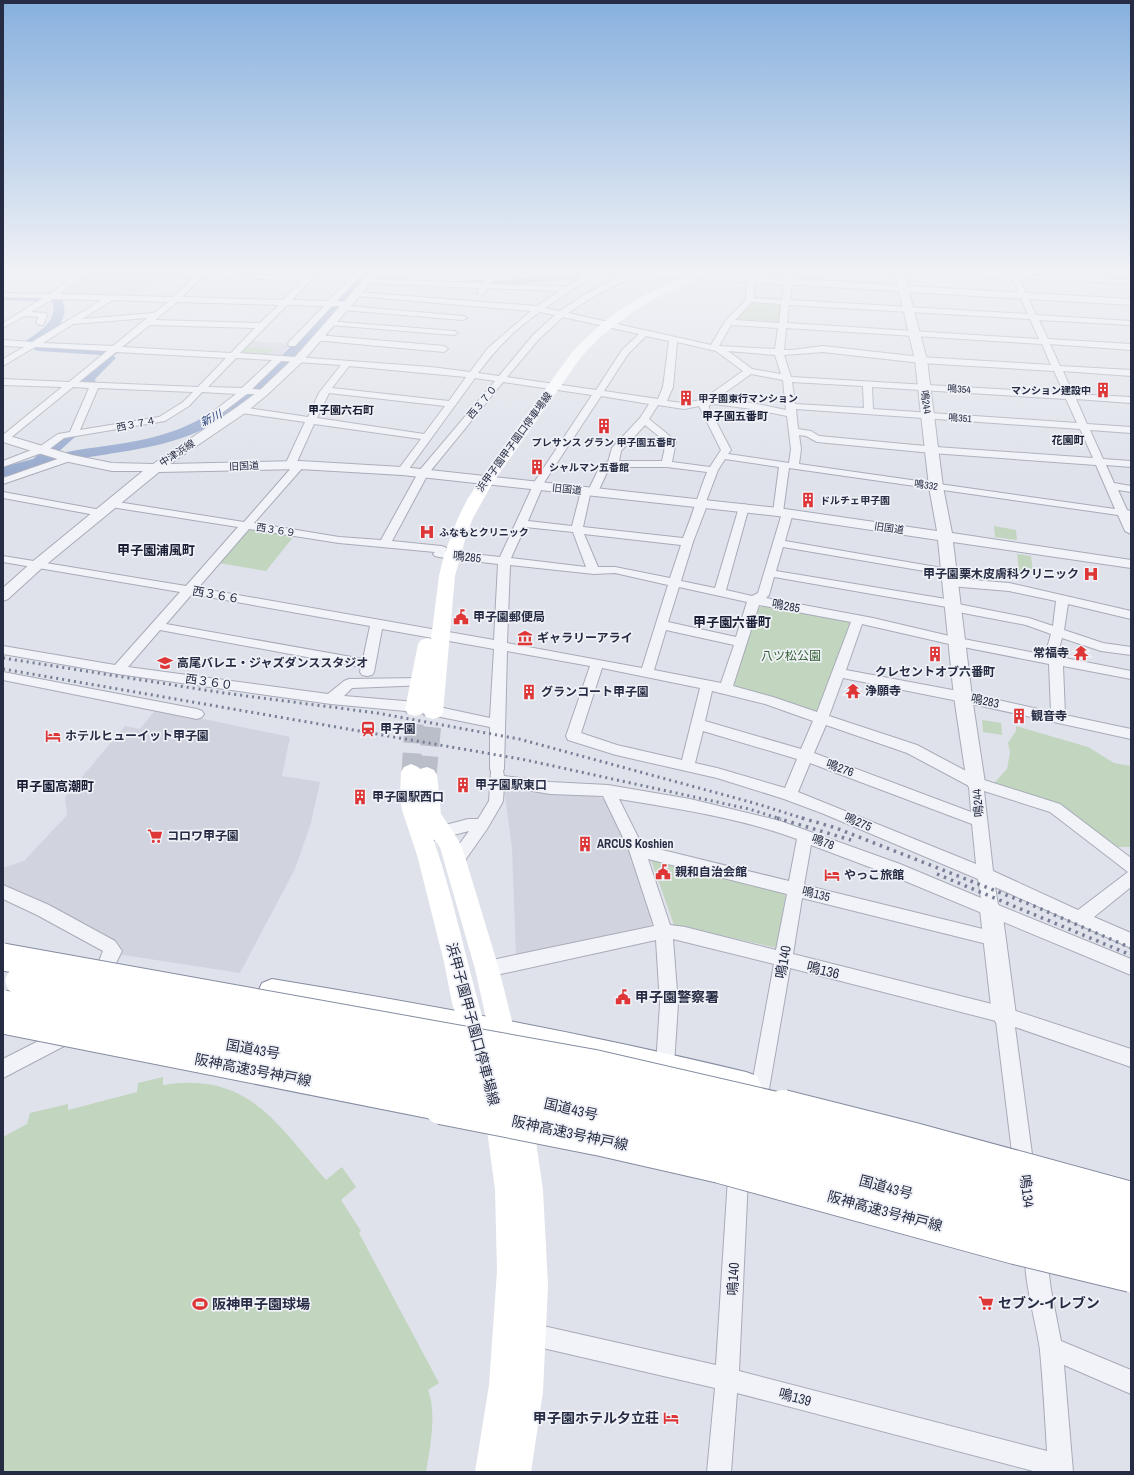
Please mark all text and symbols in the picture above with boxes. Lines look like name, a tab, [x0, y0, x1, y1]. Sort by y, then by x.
building icon: マンション建設中	[1094, 381, 1112, 399]
street label: 鳴354	[947, 382, 972, 396]
street label: 西３７０	[464, 383, 500, 421]
place label: マンション建設中	[1011, 384, 1091, 397]
building icon: 甲子園東行マンション	[677, 389, 695, 407]
street label: 鳴244	[918, 389, 934, 415]
street label: 浜甲子園甲子園口停車場線	[473, 390, 555, 494]
place label: 甲子園東行マンション	[698, 392, 798, 405]
district label: 甲子園六石町	[308, 403, 374, 417]
water label: 新川	[198, 406, 225, 429]
district label: 甲子園五番町	[702, 409, 768, 423]
street label: 鳴351	[948, 411, 973, 425]
street label: 西３７４	[115, 414, 157, 434]
building icon: プレサンス グラン 甲子園五番町	[595, 417, 613, 435]
district label: 花園町	[1052, 433, 1085, 447]
place label: プレサンス グラン 甲子園五番町	[532, 436, 676, 449]
street label: 中津浜線	[157, 437, 197, 469]
building icon: シャルマン五番館	[528, 458, 546, 476]
street label: 旧国道	[229, 459, 259, 473]
place label: シャルマン五番館	[549, 461, 629, 474]
street label: 鳴332	[913, 477, 939, 493]
street label: 旧国道	[551, 481, 583, 497]
building icon: ドルチェ甲子園	[799, 491, 817, 509]
place label: ドルチェ甲子園	[820, 494, 890, 507]
street label: 旧国道	[873, 519, 905, 537]
street label: 西３６９	[255, 520, 297, 540]
hospital icon: ふなもとクリニック	[418, 523, 436, 541]
place label: ふなもとクリニック	[439, 526, 529, 539]
district label: 甲子園浦風町	[117, 542, 195, 559]
street label: 鳴285	[452, 548, 482, 566]
hospital icon: 甲子園栗木皮膚科クリニック	[1082, 565, 1100, 583]
place label: 甲子園栗木皮膚科クリニック	[923, 566, 1079, 582]
street label: 西３６６	[191, 583, 241, 607]
street label: 鳴285	[771, 595, 802, 617]
public building icon: 甲子園郵便局	[452, 608, 470, 626]
place label: 甲子園郵便局	[473, 609, 545, 625]
district label: 甲子園六番町	[693, 614, 771, 631]
museum icon: ギャラリーアライ	[516, 629, 534, 647]
place label: ギャラリーアライ	[537, 630, 633, 646]
temple icon: 常福寺	[1072, 644, 1090, 662]
building icon: クレセントオブ六番町	[926, 645, 944, 663]
place label: 常福寺	[1033, 645, 1069, 661]
park label: 八ツ松公園	[761, 648, 821, 664]
school or university icon: 高尾バレエ・ジャズダンススタジオ	[156, 654, 174, 672]
place label: 高尾バレエ・ジャズダンススタジオ	[177, 655, 368, 671]
place label: クレセントオブ六番町	[875, 664, 995, 680]
street label: 西３６０	[184, 671, 234, 693]
temple icon: 浄願寺	[844, 682, 862, 700]
building icon: グランコート甲子園	[520, 683, 538, 701]
place label: 浄願寺	[865, 683, 901, 699]
place label: グランコート甲子園	[541, 684, 649, 700]
street label: 鳴283	[969, 690, 1001, 712]
building icon: 観音寺	[1010, 707, 1028, 725]
place label: 観音寺	[1031, 708, 1067, 724]
station icon: 甲子園	[359, 720, 377, 738]
place label: 甲子園	[380, 721, 416, 737]
hotel icon: ホテルヒューイット甲子園	[44, 727, 62, 745]
place label: ホテルヒューイット甲子園	[65, 728, 209, 744]
street label: 鳴276	[824, 756, 856, 780]
building icon: 甲子園駅東口	[454, 776, 472, 794]
place label: 甲子園駅東口	[475, 777, 547, 793]
district label: 甲子園高潮町	[16, 778, 94, 795]
building icon: 甲子園駅西口	[351, 788, 369, 806]
street label: 鳴244	[969, 788, 987, 818]
place label: 甲子園駅西口	[372, 789, 444, 805]
street label: 鳴275	[842, 809, 875, 835]
supermarket icon: コロワ甲子園	[146, 827, 164, 845]
place label: コロワ甲子園	[167, 828, 239, 844]
street label: 鳴78	[809, 831, 837, 853]
building icon: ARCUS Koshien	[576, 835, 594, 853]
place label: ARCUS Koshien	[597, 836, 674, 852]
public building icon: 親和自治会館	[654, 863, 672, 881]
place label: 親和自治会館	[675, 864, 747, 880]
hotel icon: やっこ旅館	[823, 866, 841, 884]
place label: やっこ旅館	[844, 867, 904, 883]
street label: 鳴135	[800, 883, 832, 905]
street label: 浜甲子園甲子園口停車場線	[443, 941, 503, 1107]
street label: 鳴140	[771, 944, 795, 980]
street label: 鳴136	[805, 957, 841, 983]
public building icon: 甲子園警察署	[614, 988, 632, 1006]
place label: 甲子園警察署	[635, 988, 719, 1006]
street label: 国道43号	[224, 1035, 282, 1063]
street label: 阪神高速3号神戸線	[193, 1050, 313, 1090]
street label: 国道43号	[542, 1094, 600, 1124]
street label: 阪神高速3号神戸線	[510, 1112, 630, 1154]
street label: 国道43号	[857, 1171, 915, 1203]
street label: 鳴134	[1016, 1173, 1038, 1209]
street label: 阪神高速3号神戸線	[825, 1187, 945, 1235]
street label: 鳴140	[723, 1262, 743, 1296]
supermarket icon: セブン-イレブン	[977, 1294, 995, 1312]
place label: セブン-イレブン	[998, 1294, 1100, 1312]
sports icon: 阪神甲子園球場	[191, 1295, 209, 1313]
place label: 阪神甲子園球場	[212, 1295, 310, 1313]
street label: 鳴139	[777, 1384, 813, 1410]
place label: 甲子園ホテル夕立荘	[533, 1409, 659, 1427]
hotel icon: 甲子園ホテル夕立荘	[662, 1409, 680, 1427]

